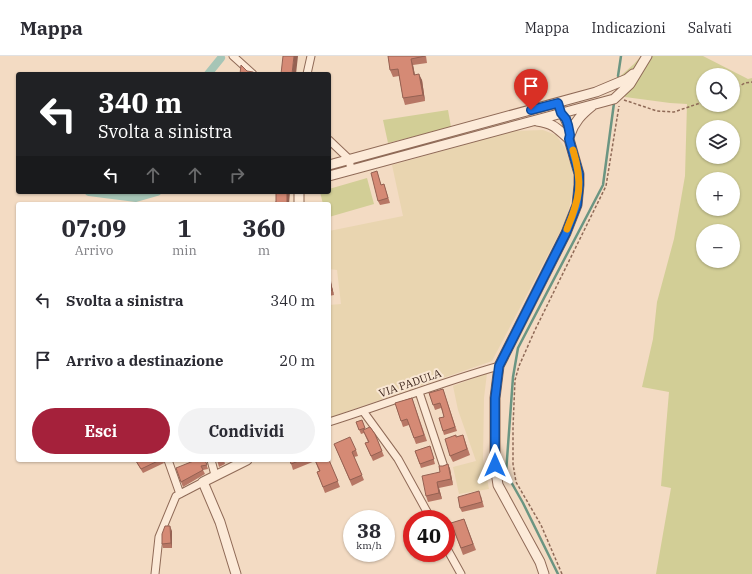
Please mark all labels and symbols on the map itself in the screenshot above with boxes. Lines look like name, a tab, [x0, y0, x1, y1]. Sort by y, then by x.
pin	[514, 69, 548, 110]
street label: VIA PADULA	[377, 366, 444, 400]
position arrow	[474, 444, 516, 486]
speed limit sign: 40	[403, 510, 455, 562]

